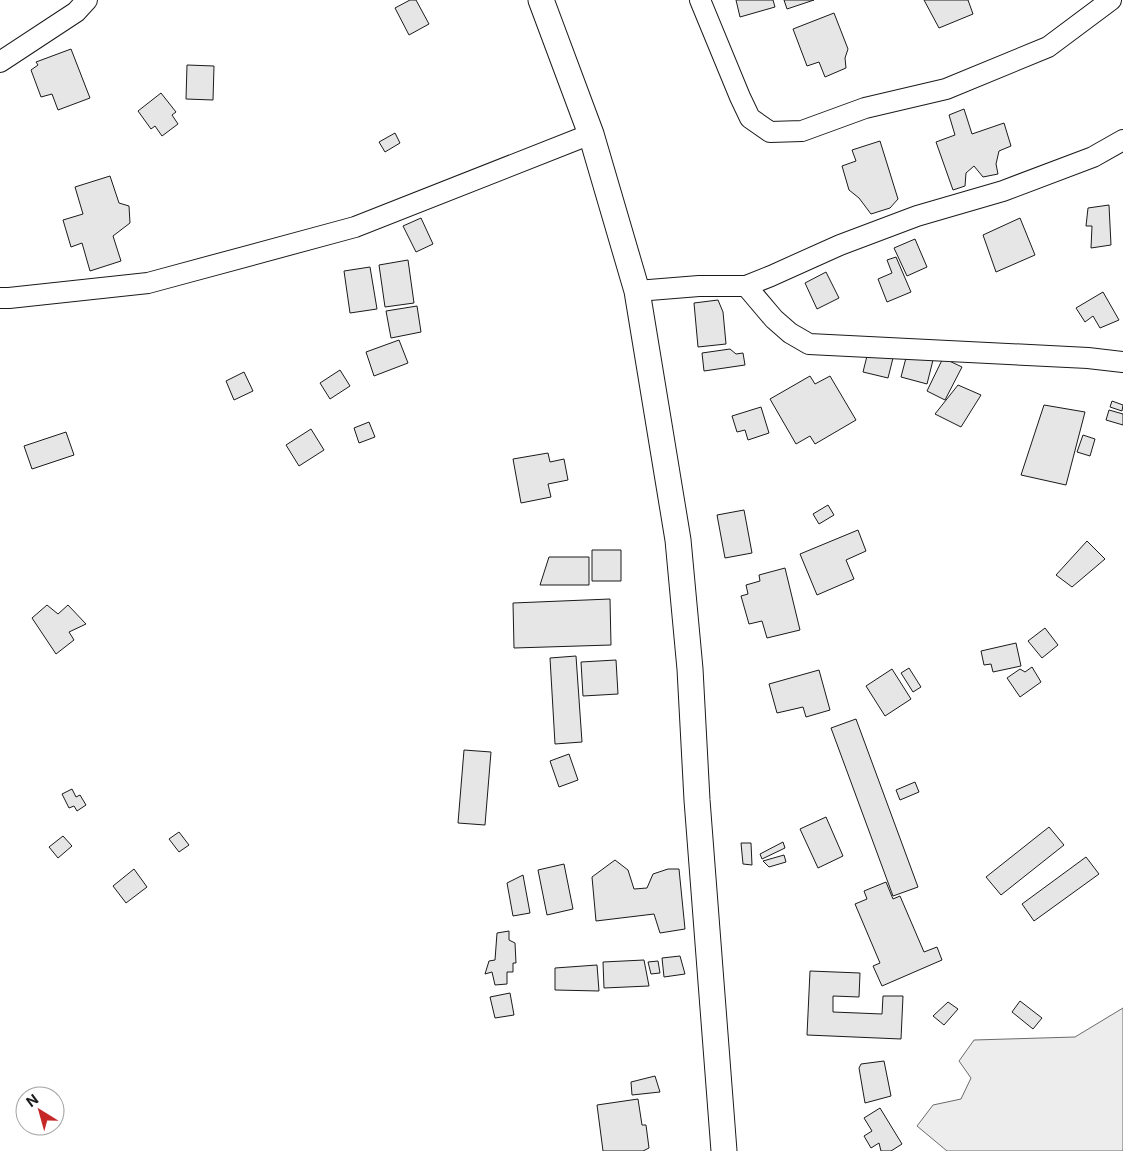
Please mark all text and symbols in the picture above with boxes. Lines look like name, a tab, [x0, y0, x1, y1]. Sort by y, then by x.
north arrow	[15, 1086, 65, 1136]
text: N	[22, 1090, 41, 1110]

